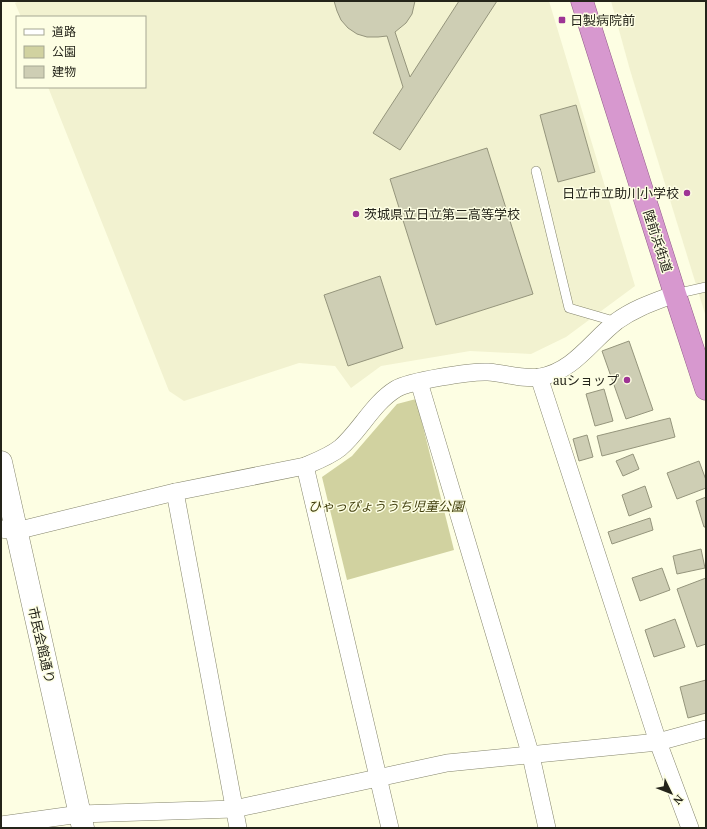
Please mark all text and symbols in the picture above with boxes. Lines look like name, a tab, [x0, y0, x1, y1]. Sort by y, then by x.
place label: 日製病院前	[570, 11, 635, 29]
marker: 日製病院前	[557, 15, 567, 25]
legend	[16, 16, 146, 88]
text: 道路	[52, 24, 76, 39]
text: 公園	[52, 44, 76, 59]
text: 建物	[52, 64, 76, 79]
place label: 日立市立助川小学校	[562, 184, 679, 202]
marker: 日立市立助川小学校	[682, 188, 692, 198]
place label: 茨城県立日立第二高等学校	[364, 205, 520, 223]
street label: 陸前浜街道	[639, 207, 677, 275]
marker: 茨城県立日立第二高等学校	[351, 209, 361, 219]
place label: auショップ	[553, 371, 619, 389]
marker: auショップ	[622, 375, 632, 385]
park label: ひゃっぴょううち児童公園	[308, 497, 466, 515]
street label: 市民会館通り	[24, 605, 60, 685]
north arrow	[651, 773, 691, 813]
text: N	[670, 792, 686, 808]

